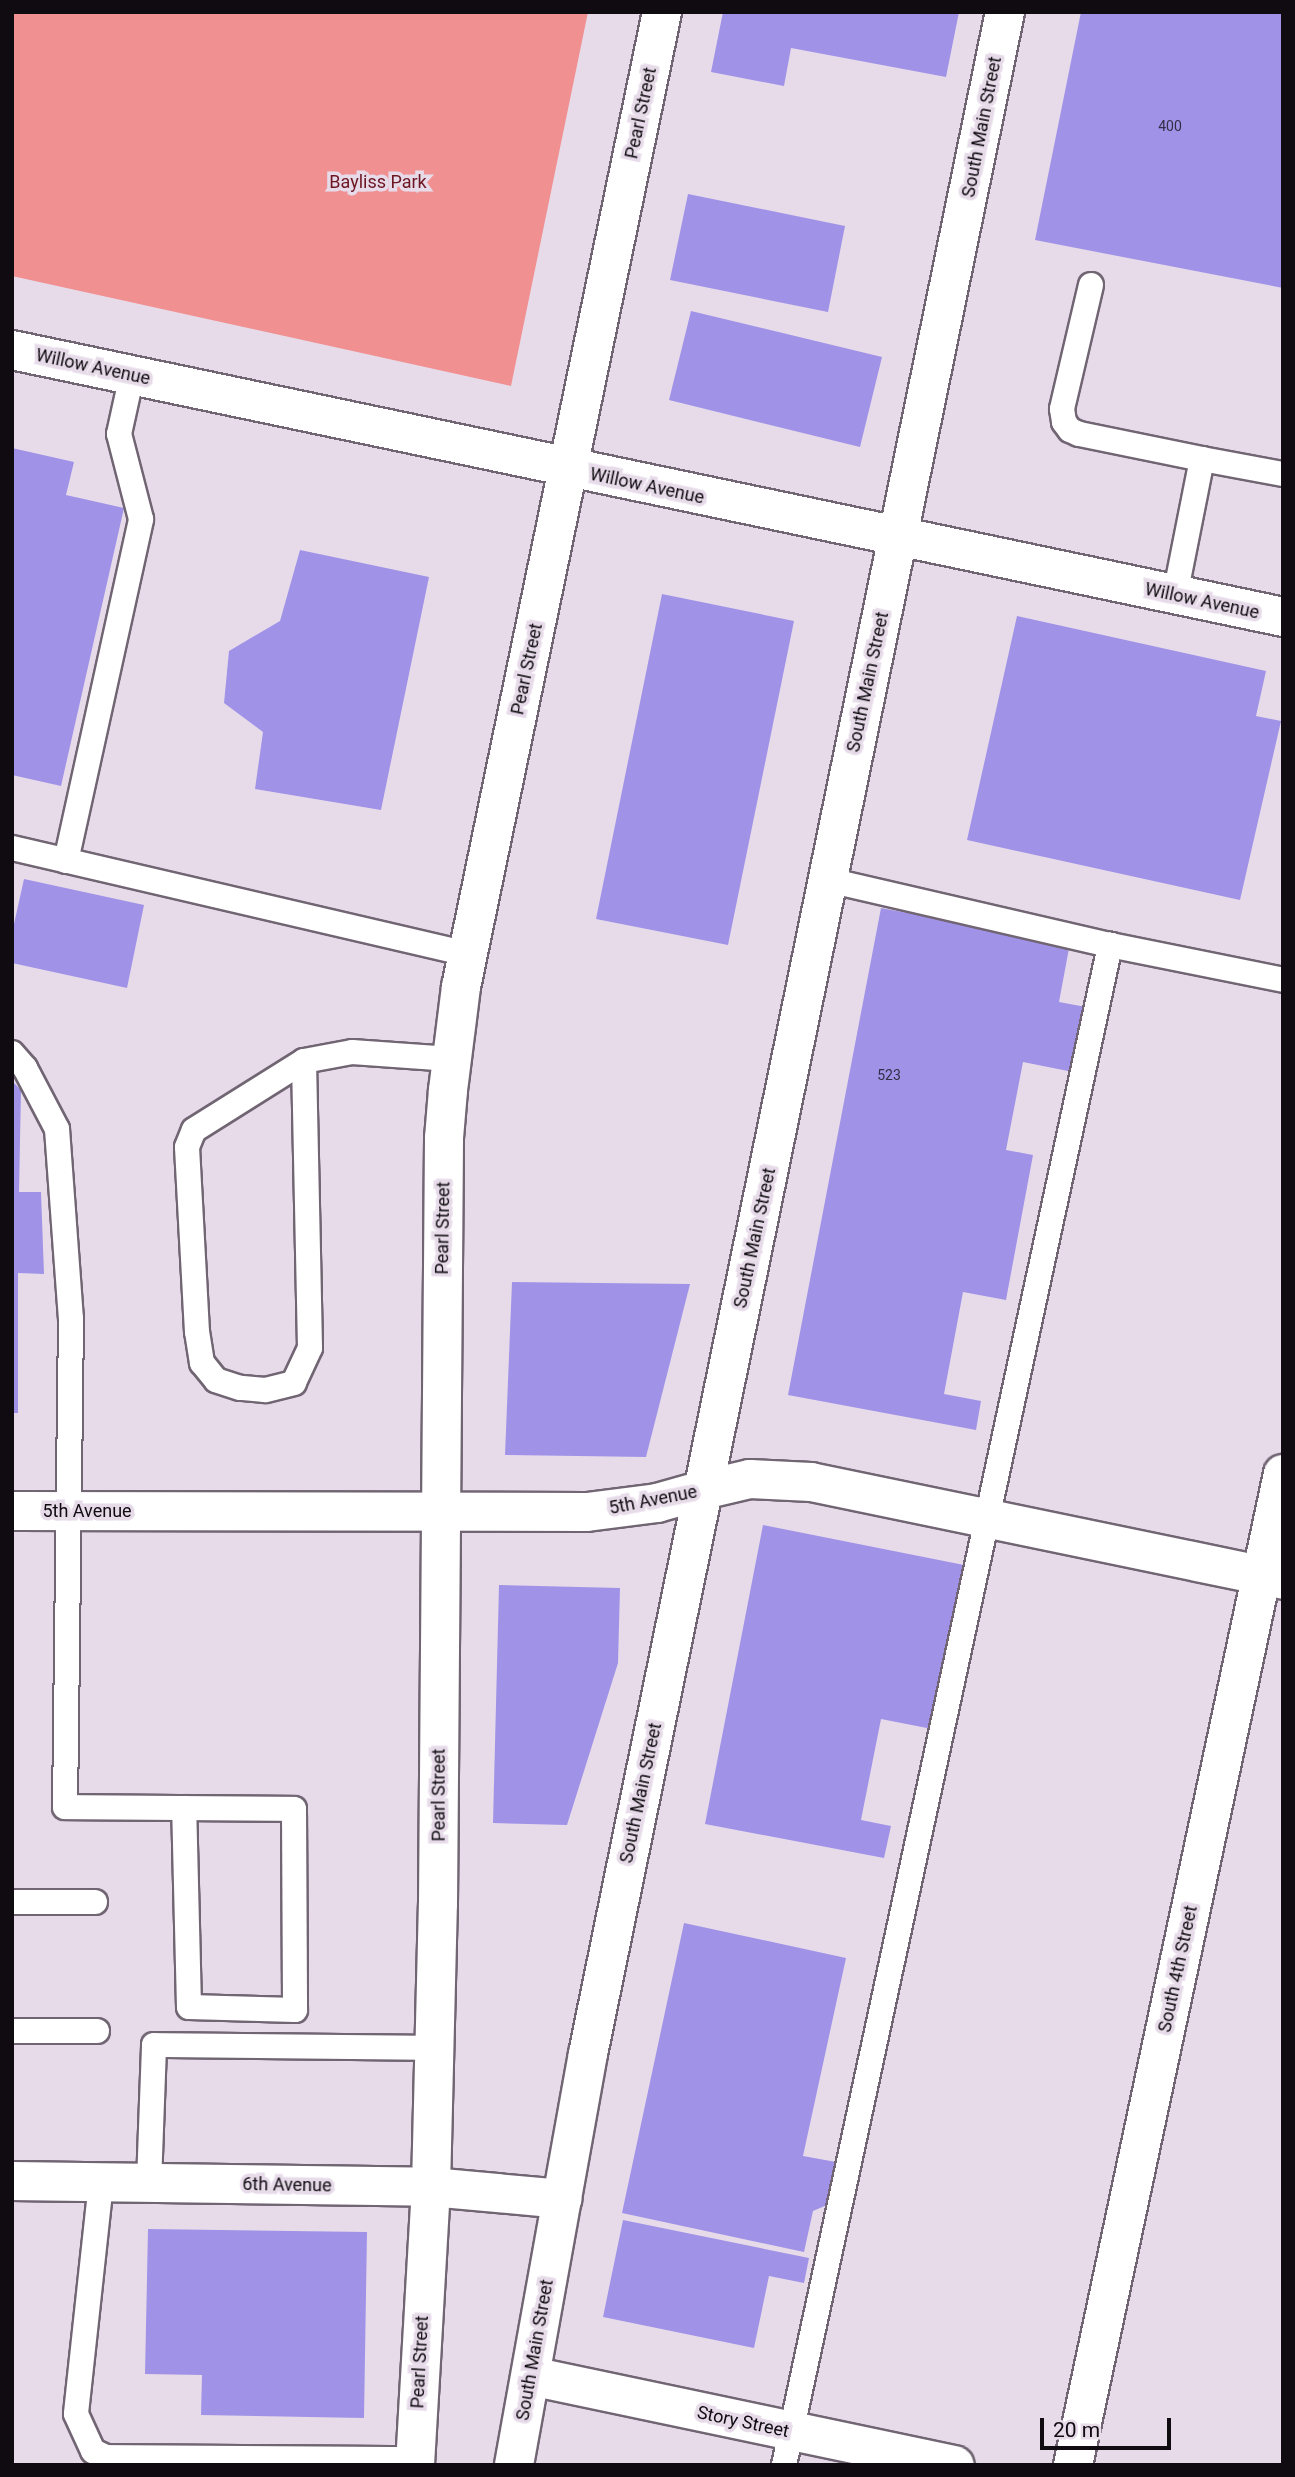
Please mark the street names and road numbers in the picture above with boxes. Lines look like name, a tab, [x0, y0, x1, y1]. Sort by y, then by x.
street label: South Main Street	[958, 55, 1006, 199]
street label: Pearl Street	[621, 65, 661, 161]
street label: Willow Avenue	[34, 344, 152, 390]
street label: Willow Avenue	[588, 463, 706, 509]
street label: Willow Avenue	[1143, 578, 1261, 624]
street label: South Main Street	[843, 610, 893, 754]
street label: Pearl Street	[507, 621, 547, 717]
street label: South Main Street	[730, 1166, 780, 1310]
street label: Pearl Street	[431, 1181, 455, 1275]
street label: 5th Avenue	[607, 1481, 699, 1519]
street label: 5th Avenue	[42, 1500, 132, 1522]
street label: South Main Street	[616, 1721, 666, 1865]
street label: Pearl Street	[428, 1748, 450, 1842]
street label: South 4th Street	[1154, 1904, 1202, 2034]
street label: 6th Avenue	[242, 2173, 332, 2197]
street label: South Main Street	[512, 2278, 558, 2422]
street label: Pearl Street	[407, 2315, 433, 2409]
street label: Story Street	[695, 2402, 791, 2442]

